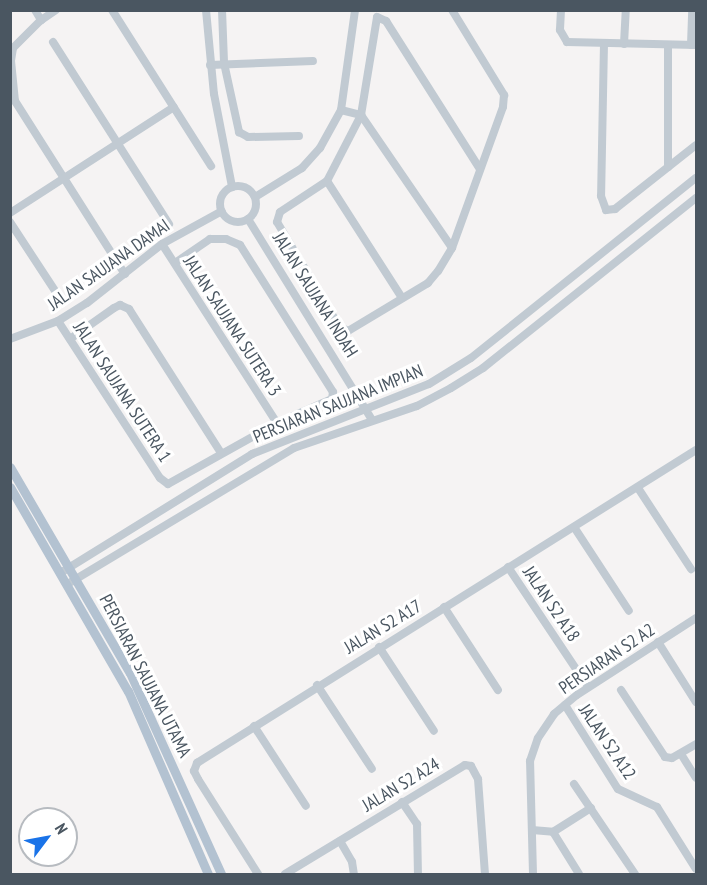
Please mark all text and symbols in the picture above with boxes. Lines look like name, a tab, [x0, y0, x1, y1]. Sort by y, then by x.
street label: JALAN SAUJANA DAMAI	[44, 215, 174, 315]
street label: JALAN SAUJANA INDAH	[268, 228, 362, 362]
street label: JALAN SAUJANA SUTERA 3	[178, 251, 286, 401]
street label: JALAN SAUJANA SUTERA 1	[68, 317, 176, 467]
street label: PERSIARAN SAUJANA IMPIAN	[250, 360, 426, 448]
street label: JALAN S2 A18	[518, 562, 584, 646]
street label: PERSIARAN SAUJANA UTAMA	[94, 591, 196, 761]
street label: JALAN S2 A17	[340, 595, 426, 659]
street label: PERSIARAN S2 A2	[555, 619, 659, 699]
street label: JALAN S2 A12	[574, 700, 640, 784]
street label: JALAN S2 A24	[358, 753, 444, 817]
north arrow	[18, 807, 78, 867]
text: N	[51, 820, 72, 837]

